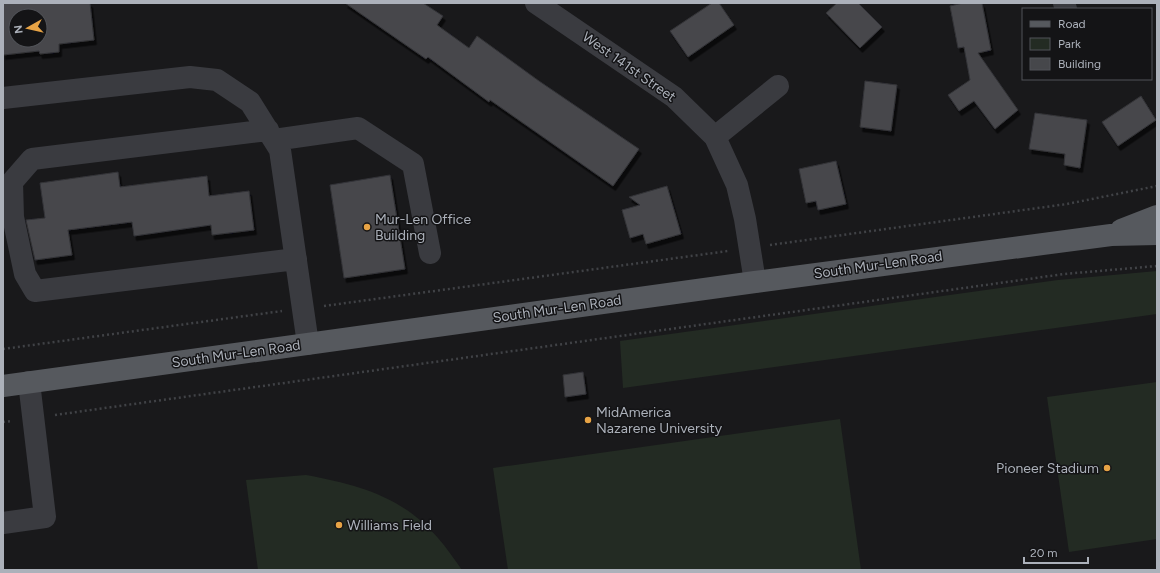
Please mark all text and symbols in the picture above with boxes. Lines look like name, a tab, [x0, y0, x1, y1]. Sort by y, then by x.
north arrow	[8, 8, 48, 48]
legend	[1022, 8, 1152, 80]
text: Road	[1058, 17, 1086, 31]
text: N	[12, 24, 26, 34]
street label: West 141st Street	[579, 28, 679, 106]
text: Park	[1058, 37, 1081, 51]
text: Building	[1058, 57, 1101, 71]
place label: Mur-Len Office Building	[375, 211, 471, 244]
marker: Mur-Len Office Building	[362, 222, 372, 232]
street label: South Mur-Len Road	[813, 248, 943, 282]
street label: South Mur-Len Road	[492, 292, 622, 326]
street label: South Mur-Len Road	[171, 337, 301, 371]
place label: MidAmerica Nazarene University	[596, 404, 723, 437]
marker: MidAmerica Nazarene University	[583, 415, 593, 425]
place label: Pioneer Stadium	[996, 460, 1099, 477]
marker: Pioneer Stadium	[1102, 463, 1112, 473]
place label: Williams Field	[347, 517, 432, 534]
marker: Williams Field	[334, 520, 344, 530]
scale bar	[1024, 539, 1088, 565]
text: 20 m	[1030, 546, 1058, 560]

